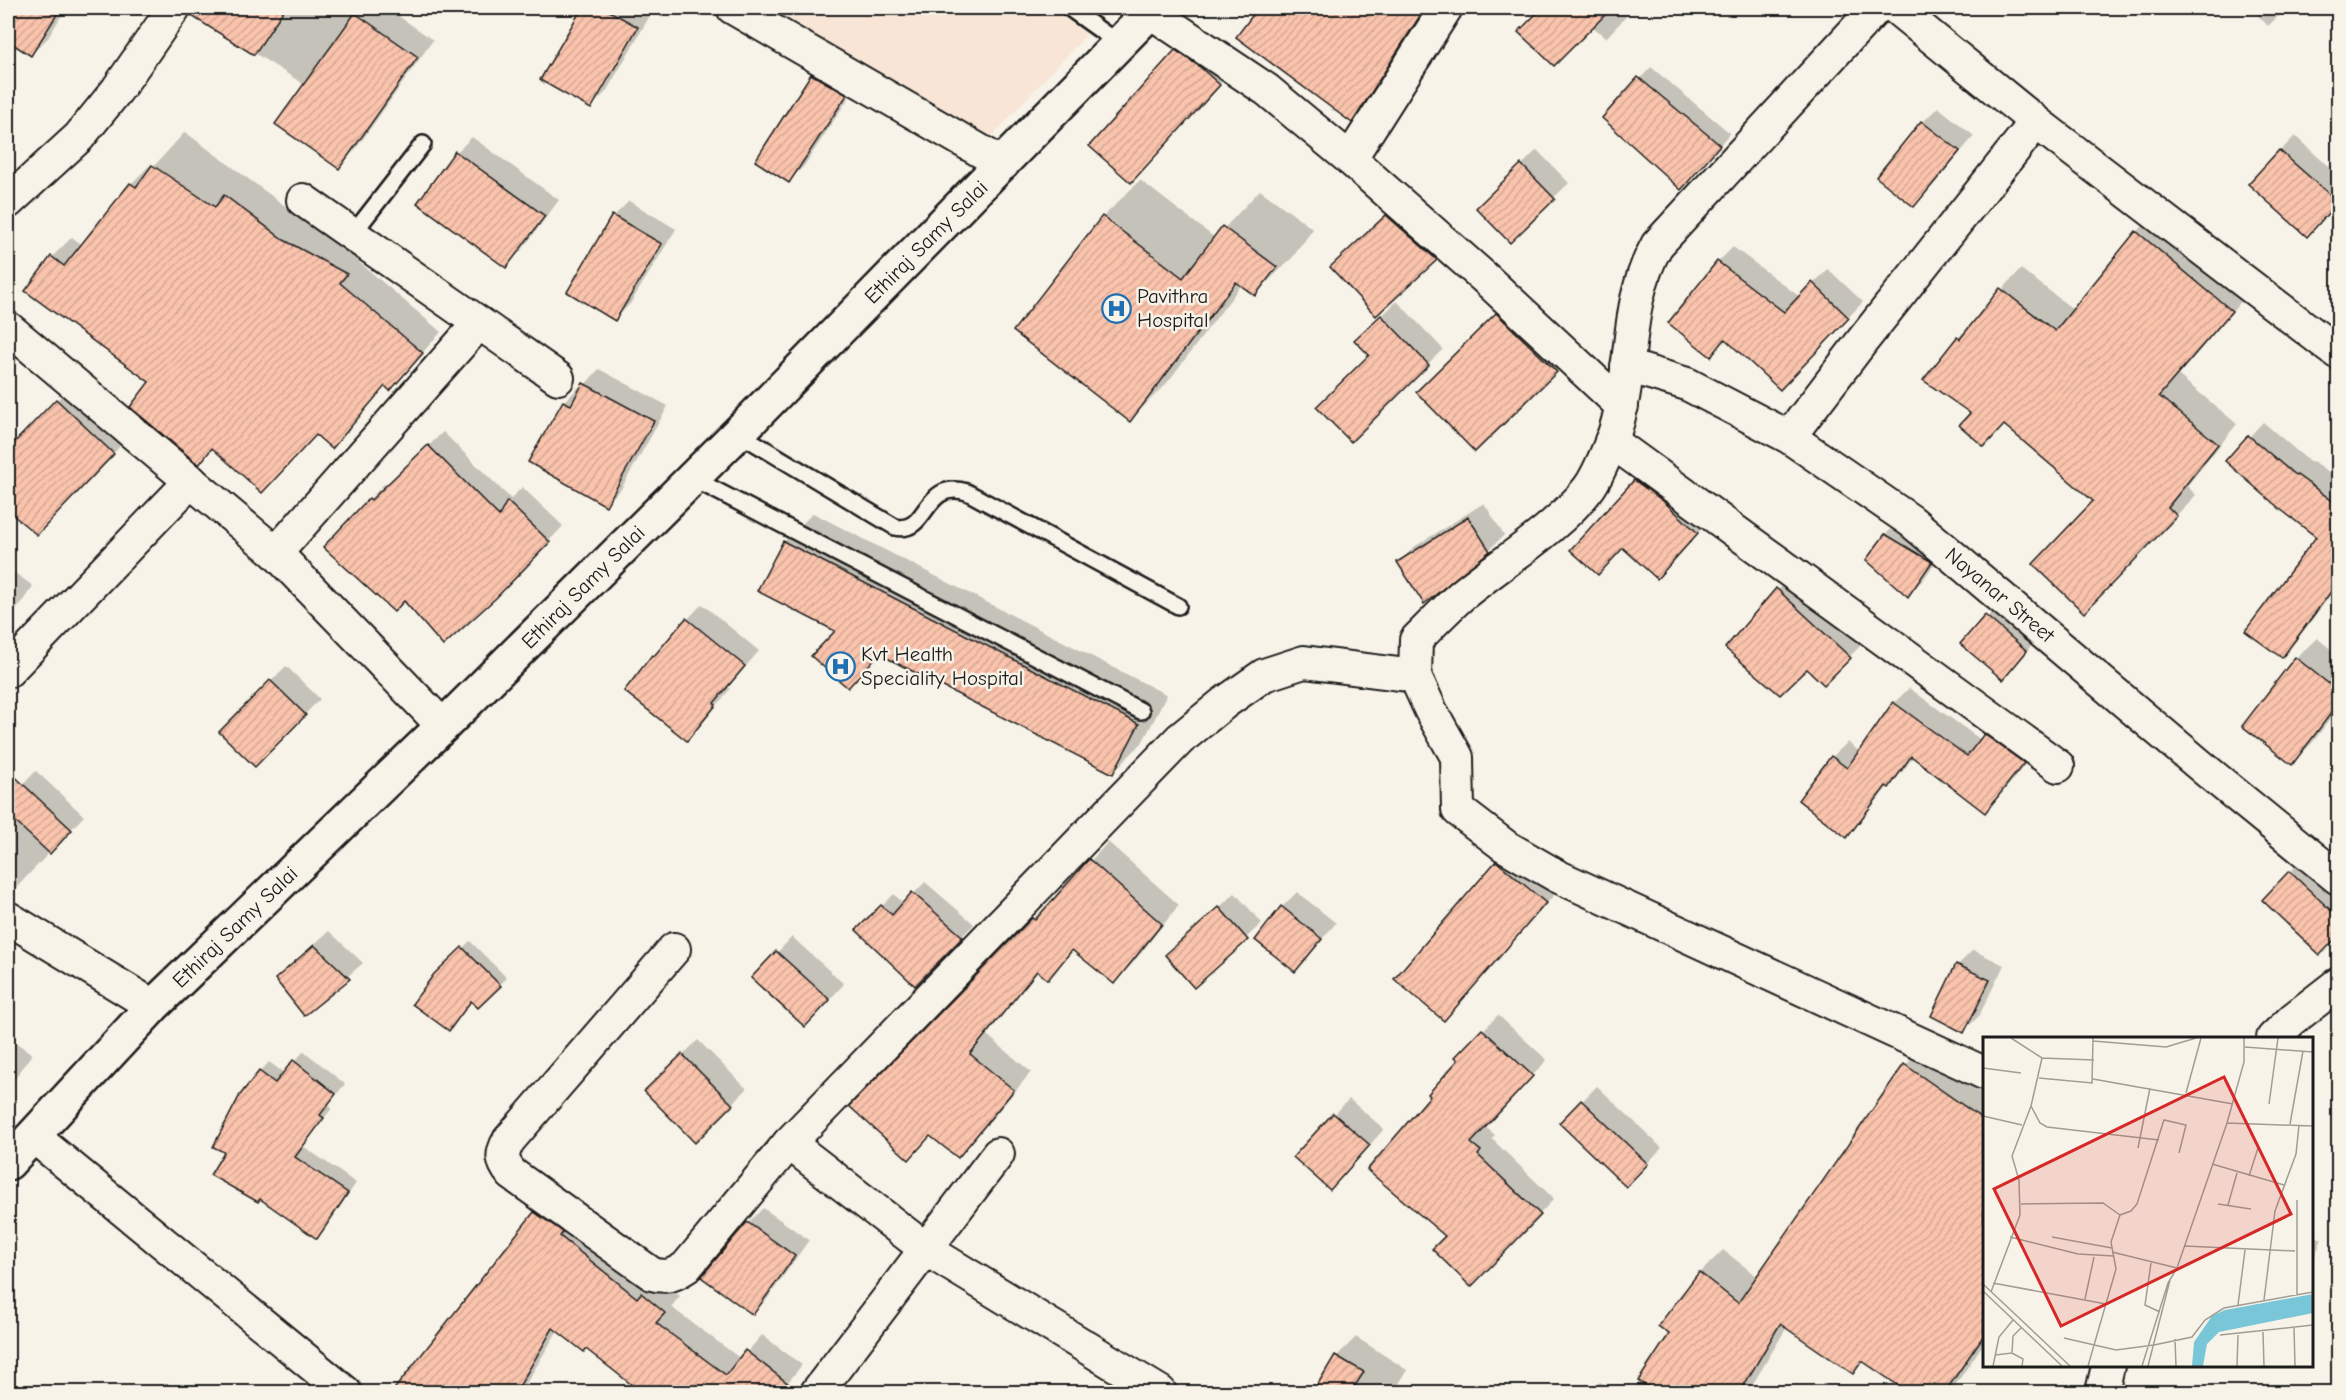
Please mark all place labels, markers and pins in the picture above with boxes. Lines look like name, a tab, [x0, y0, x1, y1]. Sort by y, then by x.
place label: Pavithra Hospital	[1137, 284, 1209, 332]
hospital icon: Pavithra Hospital	[1100, 292, 1132, 324]
place label: Kvt Health Speciality Hospital	[861, 642, 1023, 690]
hospital icon: Kvt Health Speciality Hospital	[824, 650, 856, 682]

